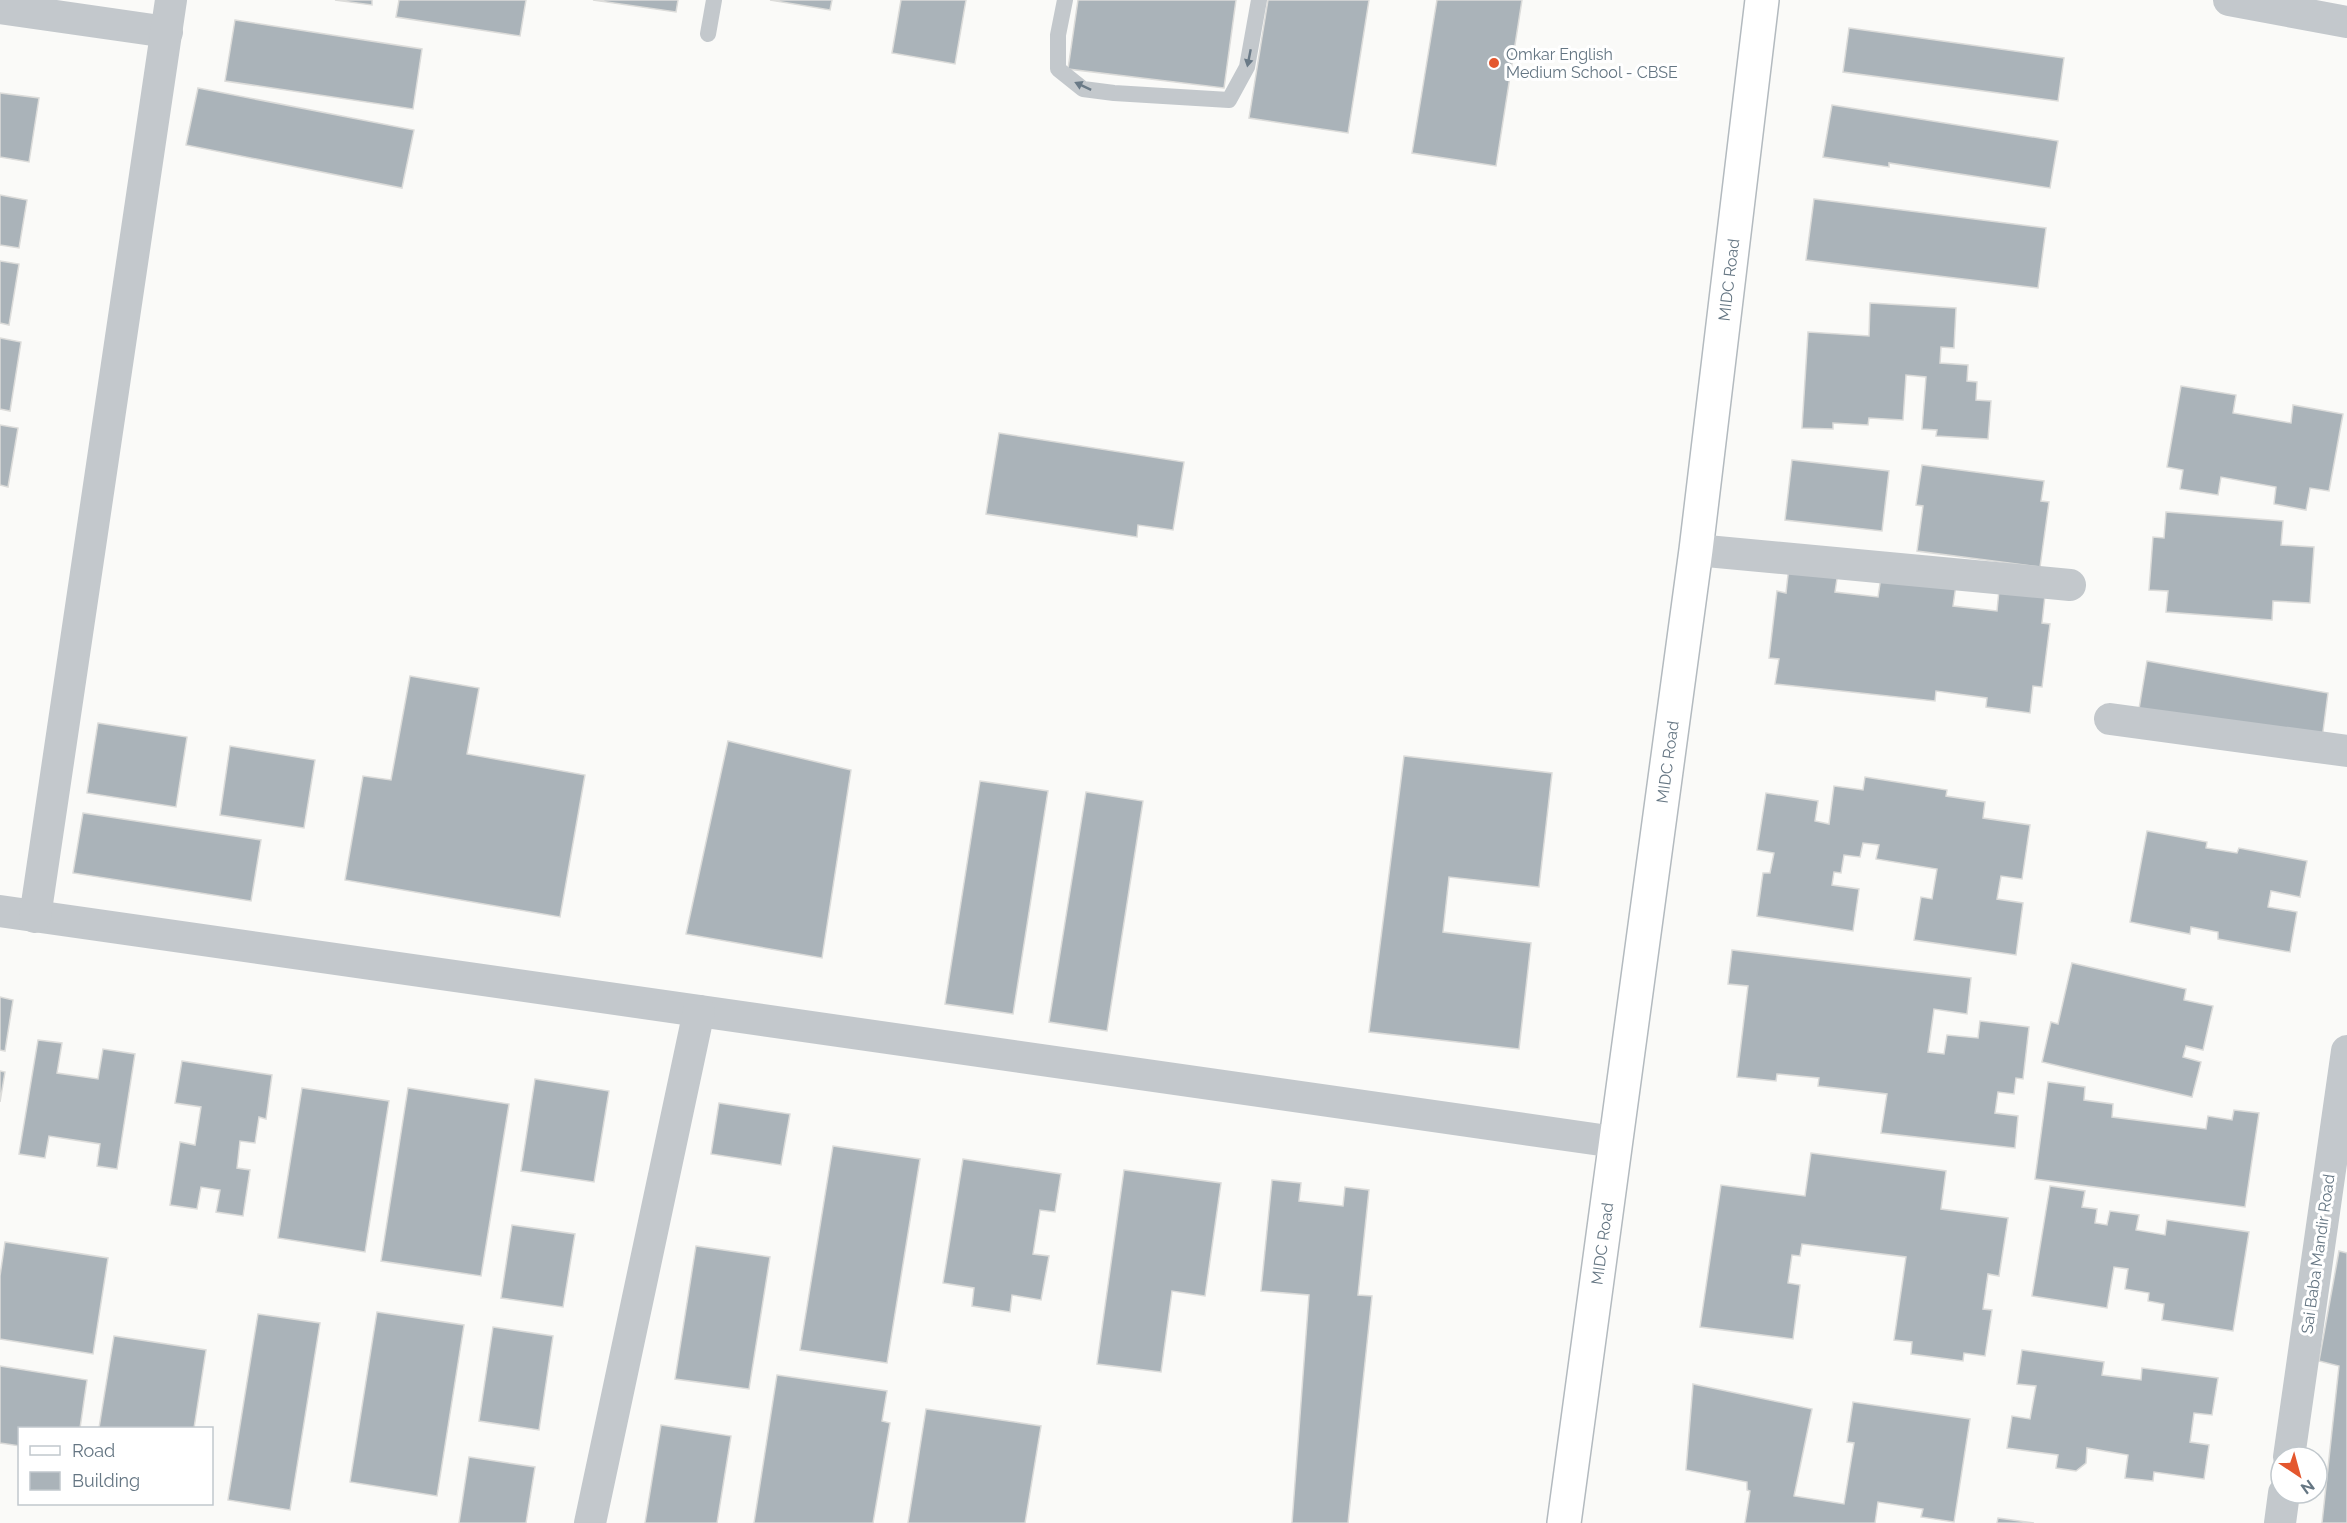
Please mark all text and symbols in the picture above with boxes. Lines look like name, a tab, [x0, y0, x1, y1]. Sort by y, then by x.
place label: Omkar English Medium School - CBSE	[1506, 45, 1678, 82]
one-way arrow	[1244, 48, 1253, 67]
marker: Omkar English Medium School - CBSE	[1487, 56, 1501, 70]
one-way arrow	[1074, 81, 1092, 91]
street label: MIDC Road	[1714, 237, 1743, 322]
street label: MIDC Road	[1652, 720, 1682, 804]
street label: Sai Baba Mandir Road	[2297, 1173, 2339, 1335]
street label: MIDC Road	[1587, 1201, 1617, 1286]
legend	[18, 1427, 213, 1505]
text: Road	[72, 1440, 115, 1461]
north arrow	[2269, 1445, 2329, 1505]
text: Building	[72, 1470, 140, 1491]
text: N	[2297, 1475, 2318, 1498]

